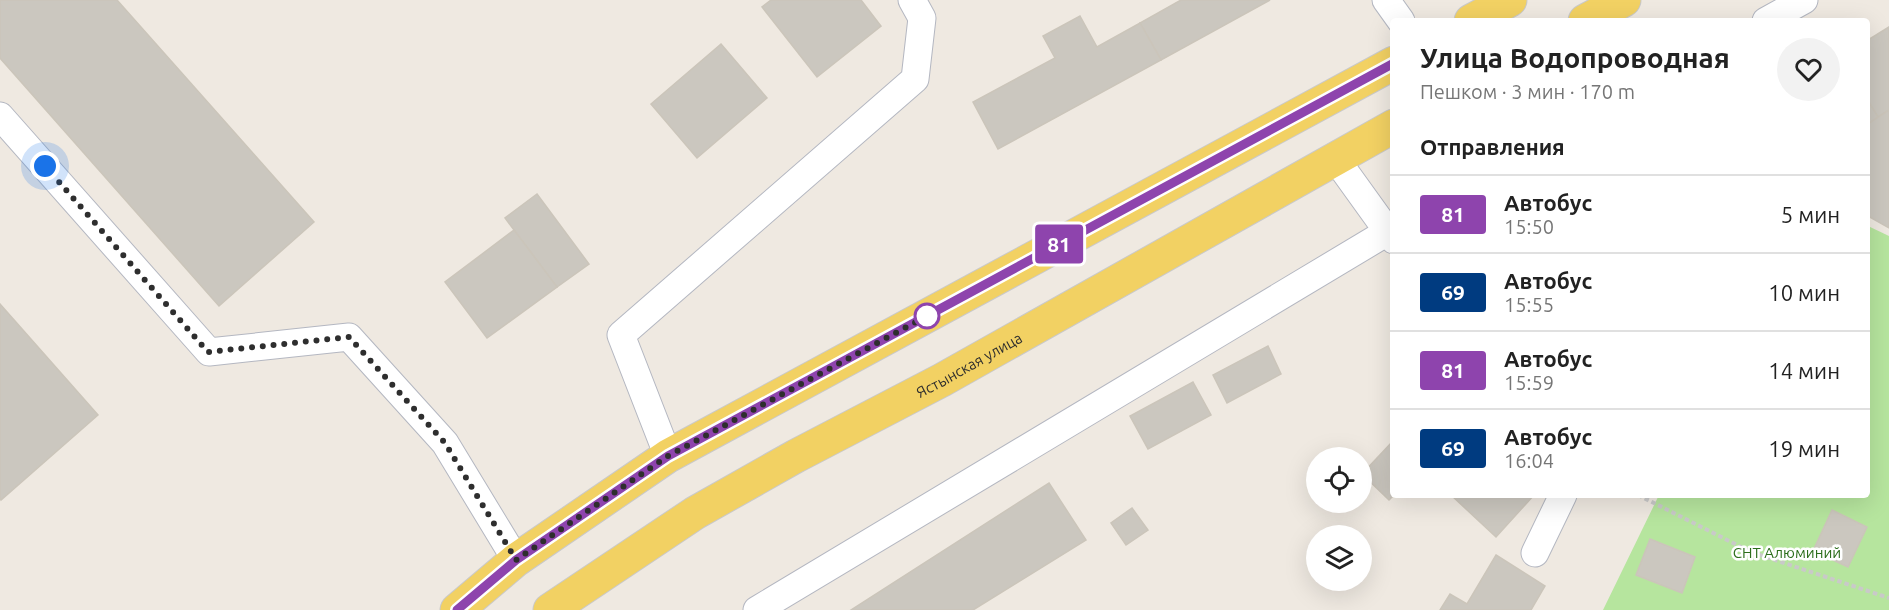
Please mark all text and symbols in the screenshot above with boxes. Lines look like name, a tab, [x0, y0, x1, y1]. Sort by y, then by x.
button: heart	[1777, 38, 1840, 101]
text: Улица Водопроводная	[1420, 42, 1730, 73]
text: Пешком · 3 мин · 170 m	[1420, 80, 1635, 103]
text: Отправления	[1420, 134, 1565, 159]
your location	[30, 151, 60, 181]
text: Автобус	[1504, 190, 1592, 215]
text: 81	[1441, 202, 1465, 226]
text: 5 мин	[1781, 202, 1840, 227]
text: 15:50	[1504, 215, 1554, 238]
line badge: 81	[1032, 224, 1086, 264]
text: 81	[1047, 232, 1071, 256]
text: Автобус	[1504, 268, 1592, 293]
text: 69	[1441, 280, 1465, 304]
text: 10 мин	[1768, 280, 1840, 305]
text: 15:55	[1504, 293, 1554, 316]
unlabelled marker	[914, 303, 940, 329]
street label: Ястынская улица	[913, 328, 1025, 401]
text: Автобус	[1504, 346, 1592, 371]
text: 81	[1441, 358, 1465, 382]
text: 14 мин	[1768, 358, 1840, 383]
text: 15:59	[1504, 371, 1554, 394]
text: Автобус	[1504, 424, 1592, 449]
text: 69	[1441, 436, 1465, 460]
text: 19 мин	[1768, 436, 1840, 461]
map controls	[1306, 447, 1372, 591]
button: locate	[1306, 447, 1372, 513]
text: 16:04	[1504, 449, 1554, 472]
button: layers	[1306, 525, 1372, 591]
park label: СНТ Алюминий	[1733, 544, 1841, 561]

